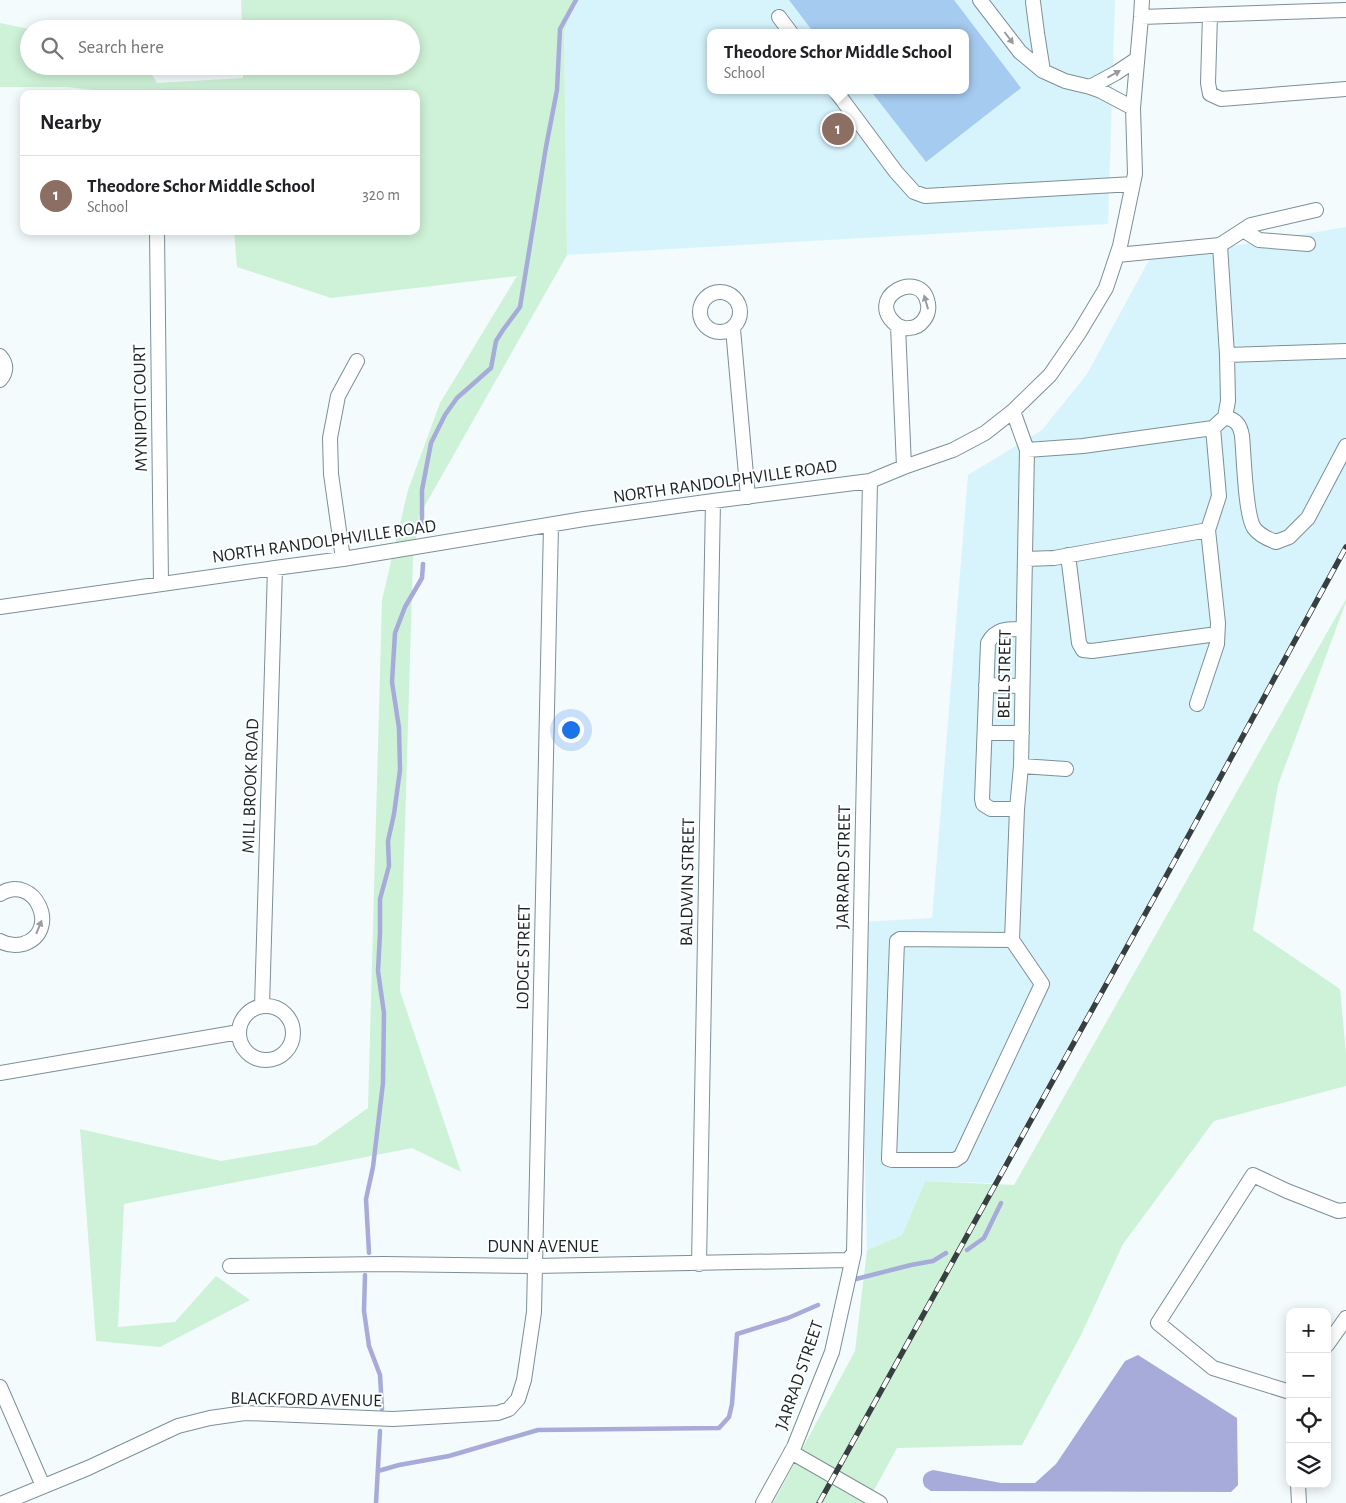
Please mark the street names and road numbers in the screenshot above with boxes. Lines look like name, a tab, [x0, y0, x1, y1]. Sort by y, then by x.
street label: MYNIPOTI COURT	[131, 344, 151, 472]
street label: NORTH RANDOLPHVILLE ROAD	[612, 457, 838, 507]
street label: NORTH RANDOLPHVILLE ROAD	[211, 517, 437, 567]
street label: BELL STREET	[995, 629, 1015, 719]
street label: MILL BROOK ROAD	[240, 718, 262, 854]
street label: JARRARD STREET	[834, 805, 854, 929]
street label: BALDWIN STREET	[678, 818, 698, 946]
street label: LODGE STREET	[514, 904, 534, 1010]
street label: DUNN AVENUE	[487, 1238, 599, 1256]
street label: JARRAD STREET	[773, 1318, 827, 1432]
street label: BLACKFORD AVENUE	[230, 1390, 382, 1410]

